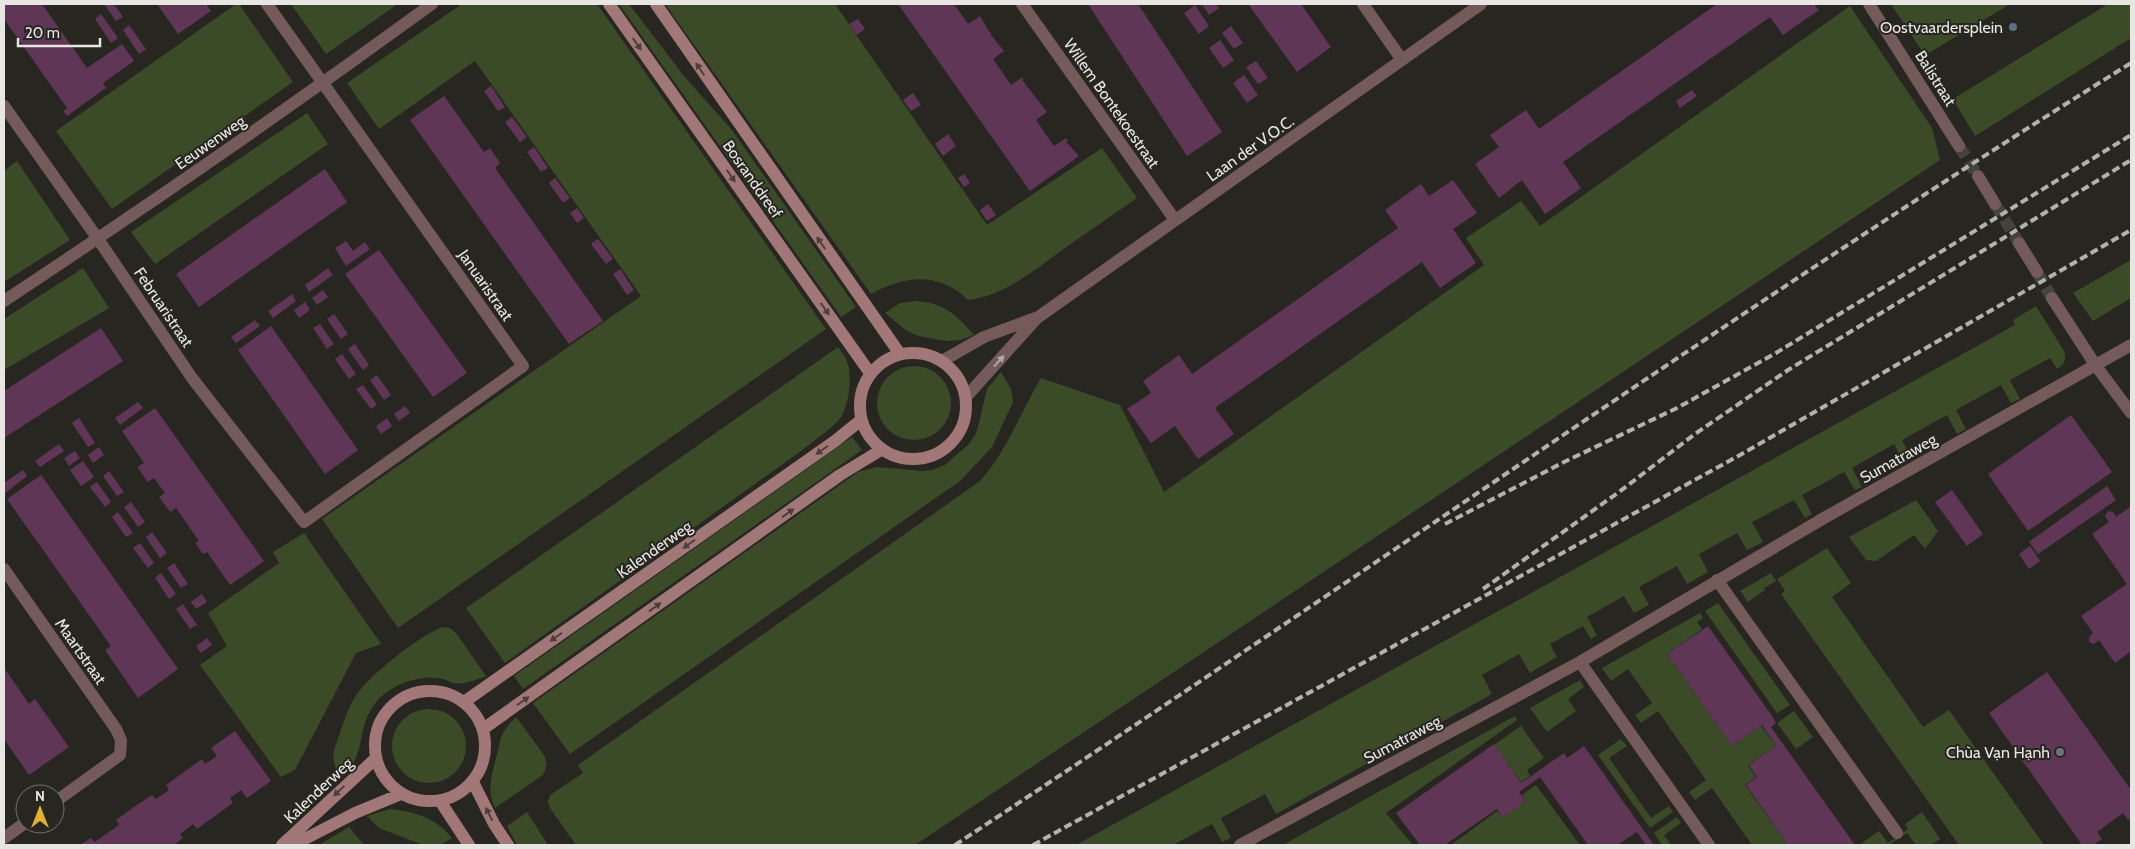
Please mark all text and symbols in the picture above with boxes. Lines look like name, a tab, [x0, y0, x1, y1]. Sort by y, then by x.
scale bar	[18, 15, 100, 47]
place label: Oostvaardersplein	[1880, 18, 2003, 37]
marker: Oostvaardersplein	[2007, 21, 2019, 33]
text: 20 m	[25, 24, 60, 42]
street label: Willem Bontekoestraat	[1060, 35, 1164, 172]
one-way arrow	[632, 37, 642, 50]
street label: Balistraat	[1911, 47, 1960, 110]
one-way arrow	[695, 62, 705, 75]
street label: Eeuwenweg	[171, 111, 250, 174]
street label: Laan der V.O.C.	[1203, 111, 1298, 186]
street label: Bosranddreef	[719, 137, 787, 223]
one-way arrow	[726, 169, 736, 183]
one-way arrow	[817, 236, 827, 249]
street label: Januaristraat	[454, 245, 517, 325]
street label: Februaristraat	[130, 264, 197, 351]
one-way arrow	[820, 302, 830, 315]
one-way arrow	[993, 355, 1005, 367]
street label: Sumatraweg	[1857, 429, 1941, 487]
one-way arrow	[815, 445, 829, 455]
one-way arrow	[781, 508, 794, 518]
street label: Kalenderweg	[613, 516, 696, 582]
one-way arrow	[682, 539, 696, 549]
one-way arrow	[648, 602, 662, 612]
street label: Maartstraat	[51, 615, 111, 688]
one-way arrow	[550, 632, 563, 642]
one-way arrow	[516, 696, 529, 707]
street label: Sumatraweg	[1360, 711, 1445, 768]
place label: Chùa Vạn Hạnh	[1946, 743, 2050, 762]
marker: Chùa Vạn Hạnh	[2054, 746, 2066, 758]
street label: Kalenderweg	[280, 753, 358, 827]
north arrow	[15, 784, 65, 834]
one-way arrow	[334, 785, 346, 797]
text: N	[35, 787, 45, 805]
one-way arrow	[485, 807, 493, 821]

